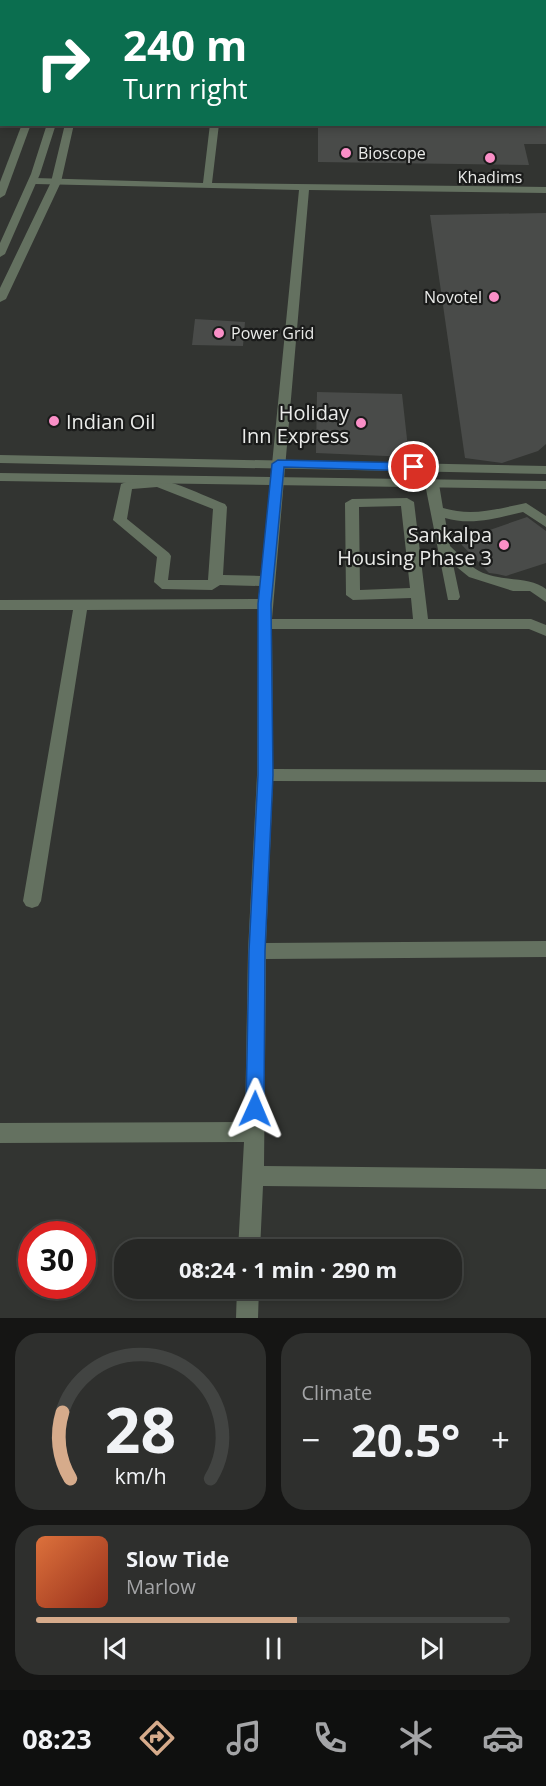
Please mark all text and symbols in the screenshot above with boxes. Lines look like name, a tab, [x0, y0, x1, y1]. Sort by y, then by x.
text: 240 m	[123, 16, 247, 73]
icon: right	[24, 24, 102, 102]
text: Turn right	[123, 70, 248, 107]
place label: Bioscope	[358, 142, 426, 164]
marker: Bioscope	[339, 146, 353, 160]
marker: Khadims	[483, 151, 497, 165]
place label: Khadims	[458, 166, 522, 188]
place label: Novotel	[424, 286, 482, 308]
marker: Novotel	[487, 290, 501, 304]
place label: Power Grid	[231, 322, 314, 344]
marker: Power Grid	[212, 326, 226, 340]
place label: Holiday Inn Express	[241, 399, 350, 449]
place label: Indian Oil	[66, 408, 155, 435]
marker: Indian Oil	[47, 414, 61, 428]
marker: Holiday Inn Express	[354, 416, 368, 430]
pin	[388, 441, 439, 492]
icon: arrive	[397, 450, 430, 483]
place label: Sankalpa Housing Phase 3	[337, 521, 492, 571]
marker: Sankalpa Housing Phase 3	[497, 538, 511, 552]
position arrow	[223, 1077, 287, 1141]
speed limit sign: 30	[18, 1221, 96, 1299]
text: 08:24 · 1 min · 290 m	[179, 1254, 397, 1284]
text: Climate	[302, 1379, 372, 1406]
text: 28	[105, 1386, 176, 1471]
text: 20.5°	[351, 1409, 460, 1470]
text: −	[302, 1417, 320, 1462]
text: +	[491, 1417, 510, 1462]
text: km/h	[114, 1461, 166, 1490]
text: Slow Tide	[126, 1543, 229, 1573]
text: Marlow	[126, 1573, 196, 1600]
icon: previous	[99, 1632, 132, 1665]
icon: pause	[257, 1632, 290, 1665]
icon: next	[415, 1632, 448, 1665]
icon: directions	[136, 1717, 178, 1759]
icon: music	[223, 1717, 265, 1759]
icon: phone	[309, 1717, 351, 1759]
icon: climate	[395, 1717, 437, 1759]
icon: car	[482, 1717, 524, 1759]
text: 08:23	[22, 1720, 92, 1757]

